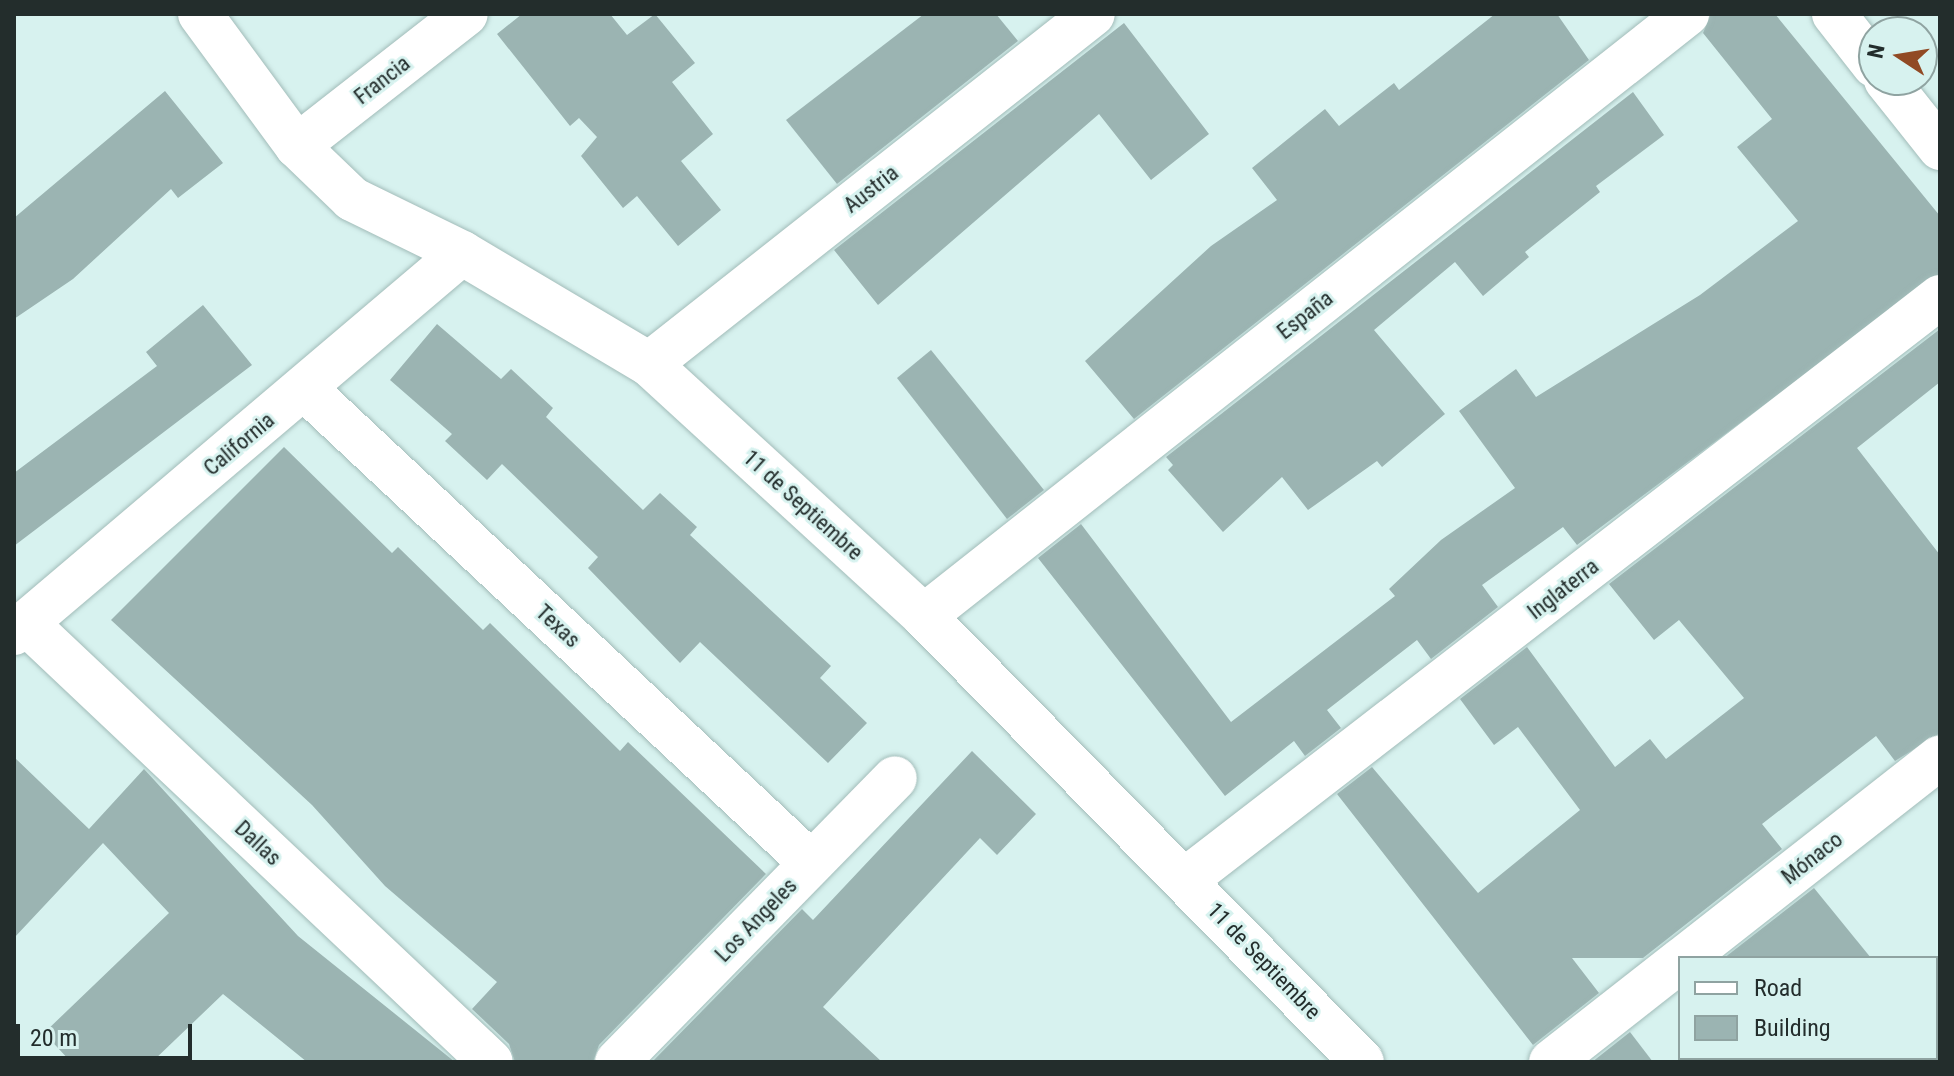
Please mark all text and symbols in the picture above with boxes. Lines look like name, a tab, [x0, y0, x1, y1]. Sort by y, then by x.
north arrow	[1858, 16, 1938, 96]
text: N	[1862, 42, 1890, 61]
street label: Francia	[349, 50, 415, 110]
street label: Austria	[838, 160, 904, 218]
street label: España	[1272, 285, 1338, 345]
street label: California	[198, 407, 280, 481]
street label: 11 de Septiembre	[738, 444, 868, 566]
street label: Inglaterra	[1522, 553, 1604, 625]
street label: Texas	[530, 599, 586, 653]
street label: Dallas	[229, 815, 287, 871]
street label: Mónaco	[1776, 826, 1848, 890]
street label: Los Angeles	[710, 873, 802, 967]
street label: 11 de Septiembre	[1202, 897, 1326, 1025]
legend	[1678, 956, 1938, 1060]
text: Road	[1754, 974, 1802, 1002]
scale bar	[20, 1008, 196, 1058]
text: Building	[1754, 1014, 1831, 1042]
text: 20 m	[30, 1024, 77, 1052]

